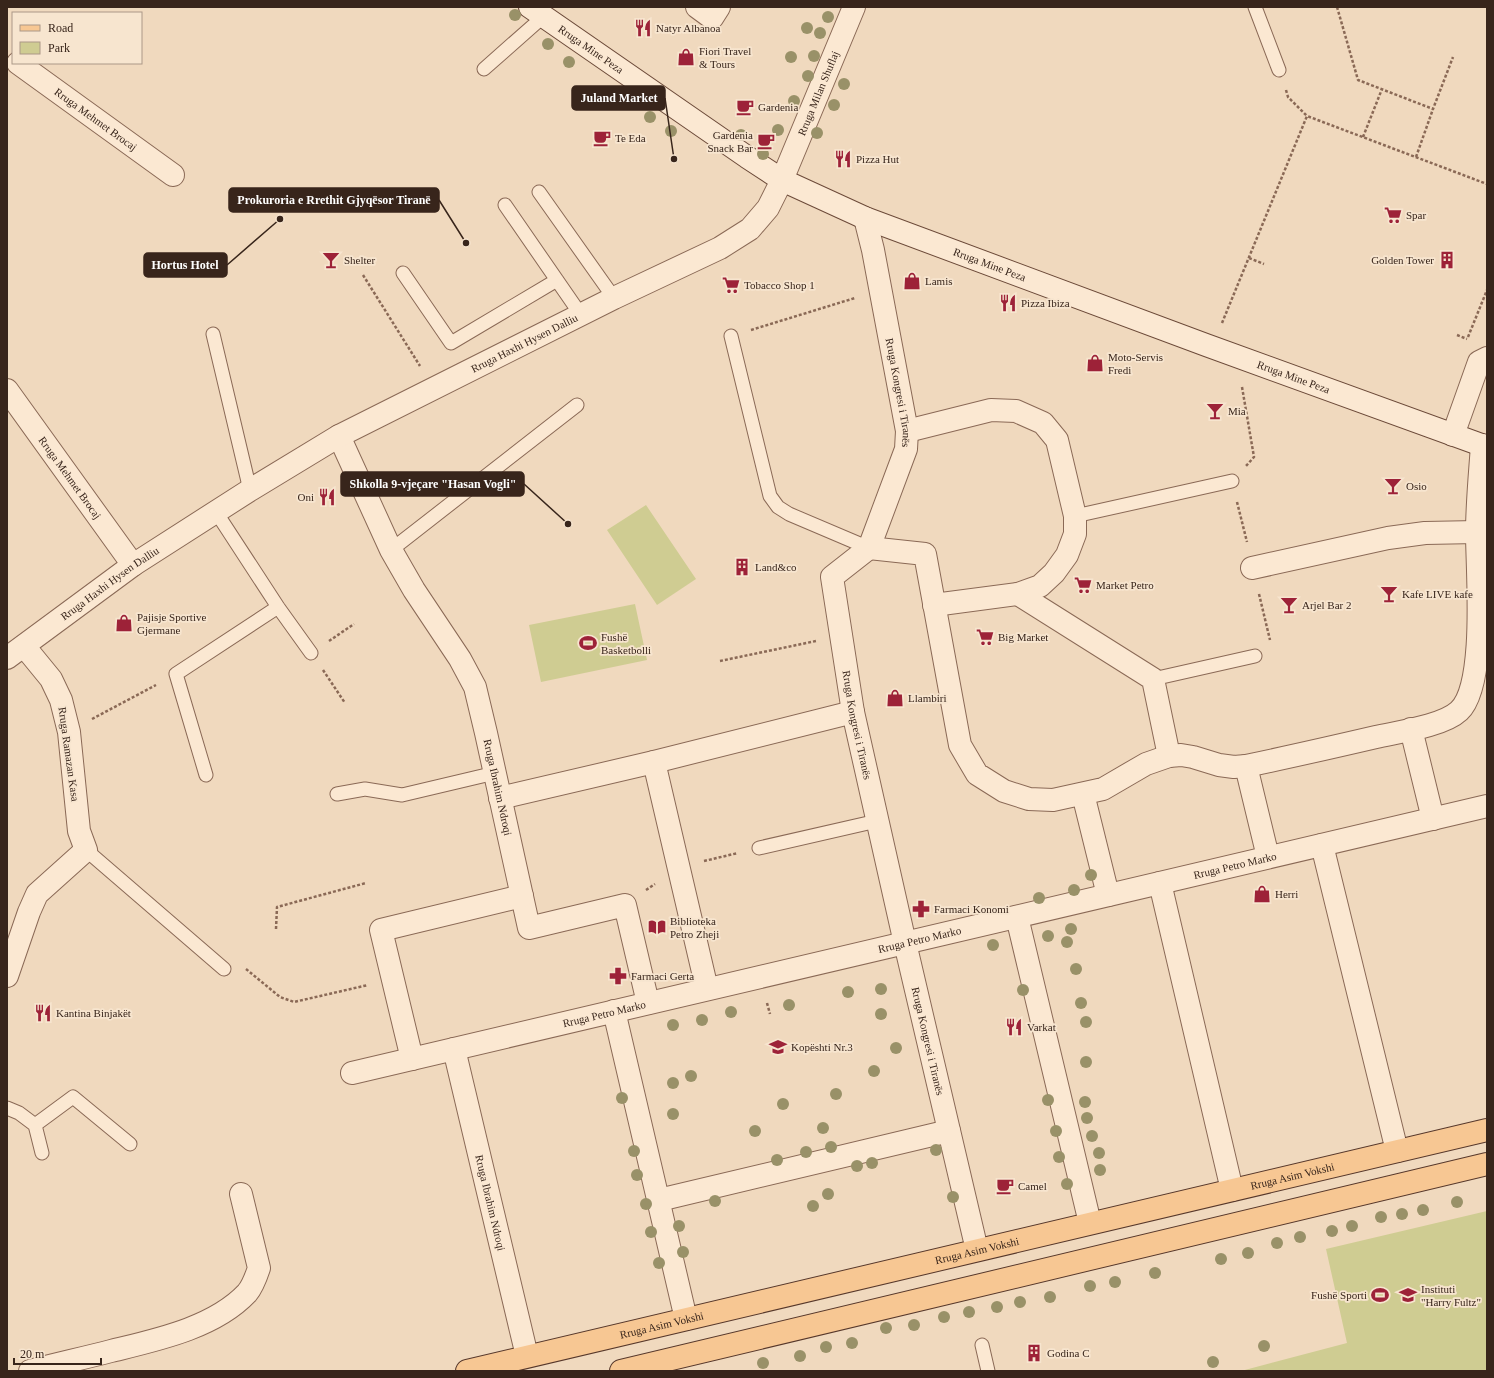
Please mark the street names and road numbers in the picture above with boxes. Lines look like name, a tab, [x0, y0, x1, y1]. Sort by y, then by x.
street label: Rruga Mine Peza	[556, 22, 626, 76]
street label: Rruga Milan Shuflaj	[795, 49, 841, 137]
street label: Rruga Mehmet Brocaj	[52, 86, 139, 153]
street label: Rruga Mine Peza	[952, 245, 1028, 283]
street label: Rruga Haxhi Hysen Dalliu	[469, 311, 580, 375]
street label: Rruga Kongresi i Tiranës	[884, 337, 913, 448]
street label: Rruga Mine Peza	[1256, 358, 1332, 396]
street label: Rruga Mehmet Brocaj	[36, 434, 104, 521]
street label: Rruga Haxhi Hysen Dalliu	[58, 544, 161, 622]
street label: Rruga Kongresi i Tiranës	[841, 670, 874, 781]
street label: Rruga Ramazan Kasa	[56, 706, 82, 802]
street label: Rruga Ibrahim Ndroqi	[482, 738, 514, 837]
street label: Rruga Petro Marko	[1192, 850, 1278, 881]
street label: Rruga Petro Marko	[877, 924, 963, 955]
street label: Rruga Kongresi i Tiranës	[909, 986, 947, 1096]
street label: Rruga Petro Marko	[561, 998, 647, 1029]
street label: Rruga Ibrahim Ndroqi	[473, 1153, 508, 1252]
street label: Rruga Asim Vokshi	[1249, 1160, 1335, 1192]
street label: Rruga Asim Vokshi	[934, 1235, 1020, 1266]
street label: Rruga Asim Vokshi	[618, 1309, 705, 1341]

